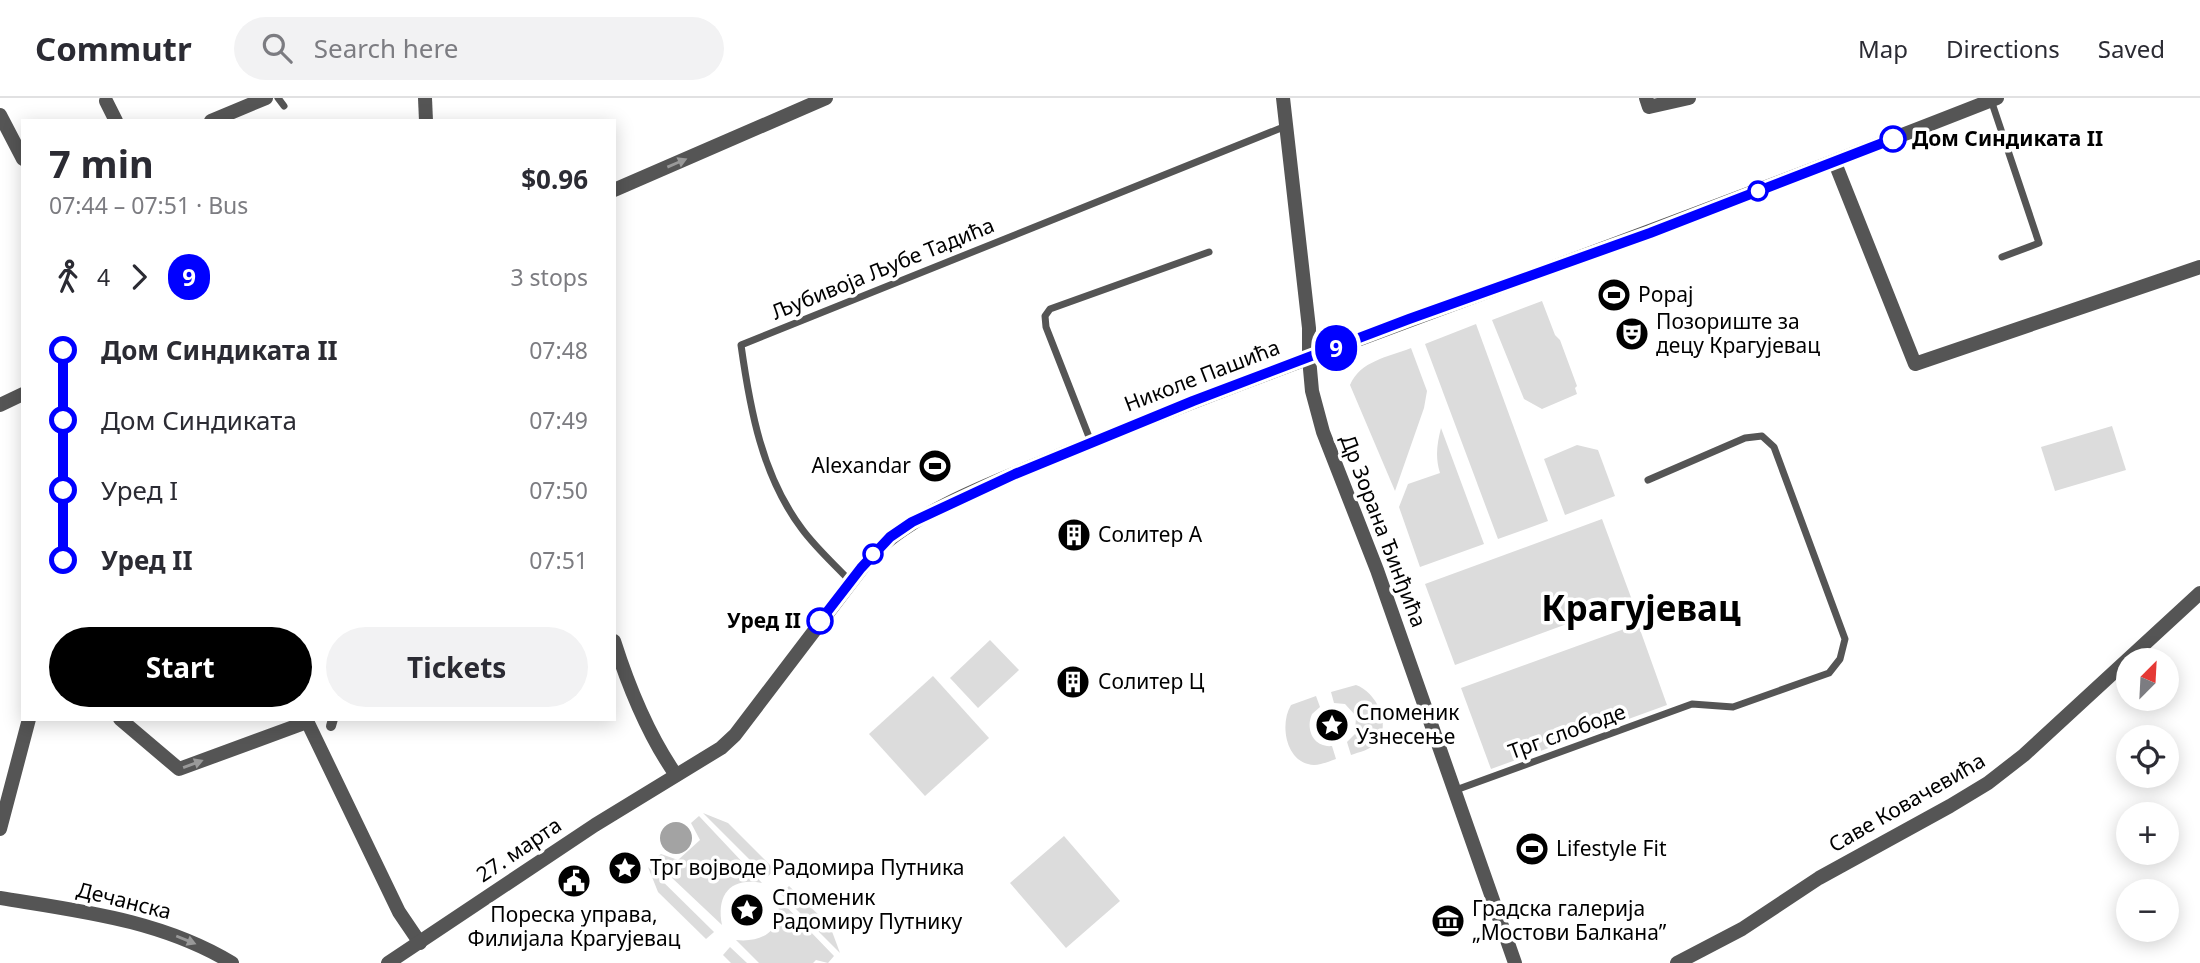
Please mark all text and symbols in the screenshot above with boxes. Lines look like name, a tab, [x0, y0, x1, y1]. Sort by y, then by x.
search box	[234, 17, 724, 80]
text: Commutr	[35, 26, 192, 71]
icon: search	[258, 29, 296, 67]
text: Search here	[314, 30, 458, 66]
text: Map	[1858, 32, 1908, 65]
text: Directions	[1946, 32, 2060, 65]
text: Saved	[2098, 32, 2165, 65]
place label: Дом Синдиката II	[1912, 124, 2103, 152]
marker: Дом Синдиката II	[1880, 126, 1906, 152]
text: 7 min	[49, 137, 154, 189]
one-way arrow	[667, 157, 687, 169]
text: $0.96	[521, 161, 588, 197]
unlabelled marker	[1748, 181, 1768, 201]
text: 07:44 – 07:51 · Bus	[49, 189, 248, 221]
street label: Љубивоја Љубе Тадића	[767, 211, 998, 326]
icon: walk	[49, 258, 87, 296]
icon: forward	[120, 258, 158, 296]
text: 9	[182, 260, 196, 293]
text: 4	[97, 261, 110, 293]
text: 3 stops	[510, 261, 588, 293]
sports icon: Popaj	[1595, 276, 1633, 314]
place label: Popaj	[1638, 280, 1694, 308]
place label: Позориште за децу Крагујевац	[1656, 307, 1820, 359]
theatre icon: Позориште за децу Крагујевац	[1613, 315, 1651, 353]
line badge: 9	[1313, 325, 1359, 371]
text: 9	[1329, 331, 1343, 364]
text: Дом Синдиката II	[101, 332, 338, 368]
street label: Николе Пашића	[1120, 332, 1284, 418]
text: 07:48	[529, 334, 588, 366]
text: Дом Синдиката	[101, 402, 297, 438]
text: 07:49	[529, 404, 588, 436]
street label: Др Зорана Ђинђића	[1334, 430, 1434, 631]
sports icon: Alexandar	[916, 447, 954, 485]
place label: Alexandar	[812, 451, 911, 479]
text: Уред I	[101, 472, 178, 508]
text: 07:50	[529, 474, 588, 506]
building icon: Солитер А	[1055, 516, 1093, 554]
place label: Солитер А	[1098, 520, 1203, 548]
text: Уред II	[101, 542, 193, 578]
text: 07:51	[529, 544, 588, 576]
unlabelled marker	[863, 544, 883, 564]
district label: Крагујевац	[1541, 584, 1741, 631]
place label: Уред II	[727, 606, 801, 634]
marker: Уред II	[807, 608, 833, 634]
button: Start	[49, 627, 312, 707]
button: Tickets	[326, 627, 588, 707]
north arrow	[2116, 648, 2179, 710]
map controls	[2116, 648, 2179, 942]
building icon: Солитер Ц	[1054, 663, 1092, 701]
place label: Солитер Ц	[1098, 667, 1205, 695]
street label: Трг слободе	[1504, 697, 1629, 765]
place label: Споменик Узнесење	[1356, 698, 1459, 750]
place icon: Споменик Узнесење	[1313, 706, 1351, 744]
button: locate	[2116, 725, 2179, 788]
street label: Саве Ковачевића	[1823, 746, 1990, 858]
one-way arrow	[183, 758, 204, 769]
button: +	[2116, 802, 2179, 865]
street label: 27. марта	[470, 810, 566, 888]
sports icon: Lifestyle Fit	[1513, 830, 1551, 868]
place label: Lifestyle Fit	[1556, 834, 1667, 862]
place icon: Трг војводе Радомира Путника	[606, 849, 644, 887]
place label: Трг војводе Радомира Путника	[650, 853, 964, 881]
public building icon: Пореска управа, Филијала Крагујевац	[555, 862, 593, 900]
street label: Дечанска	[74, 875, 174, 925]
button: −	[2116, 879, 2179, 942]
place label: Споменик Радомиру Путнику	[772, 883, 962, 935]
place icon: Споменик Радомиру Путнику	[728, 891, 766, 929]
place label: Градска галерија „Мостови Балкана”	[1472, 894, 1667, 946]
place label: Пореска управа, Филијала Крагујевац	[468, 900, 681, 952]
museum icon: Градска галерија „Мостови Балкана”	[1429, 902, 1467, 940]
one-way arrow	[175, 934, 196, 945]

